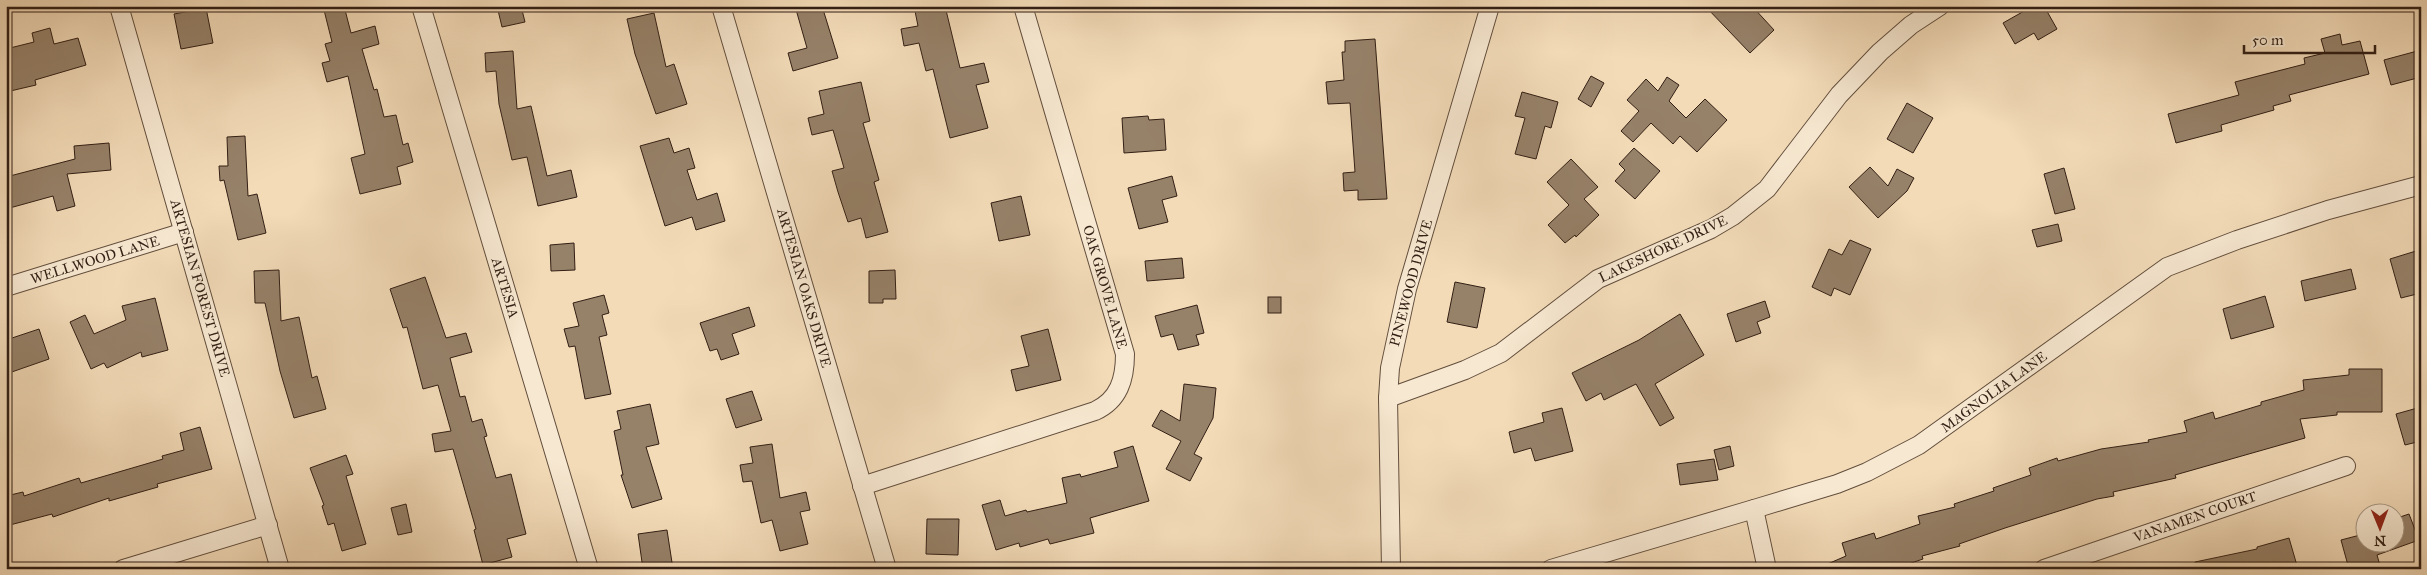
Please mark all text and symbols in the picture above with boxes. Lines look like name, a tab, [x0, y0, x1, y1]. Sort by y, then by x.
scale bar	[2244, 22, 2376, 54]
text: 50 m	[2252, 31, 2284, 49]
street label: ARTESIAN FOREST DRIVE	[166, 196, 234, 379]
street label: ARTESIAN OAKS DRIVE	[773, 206, 835, 369]
street label: LAKESHORE DRIVE	[1596, 212, 1730, 286]
street label: PINEWOOD DRIVE	[1386, 218, 1436, 348]
street label: OAK GROVE LANE	[1079, 223, 1131, 351]
street label: WELLWOOD LANE	[28, 232, 162, 288]
street label: ARTESIA	[487, 255, 522, 321]
street label: MAGNOLIA LANE	[1938, 348, 2050, 436]
street label: VANAMEN COURT	[2130, 488, 2259, 546]
north arrow	[2354, 502, 2404, 552]
text: N	[2374, 532, 2386, 549]

